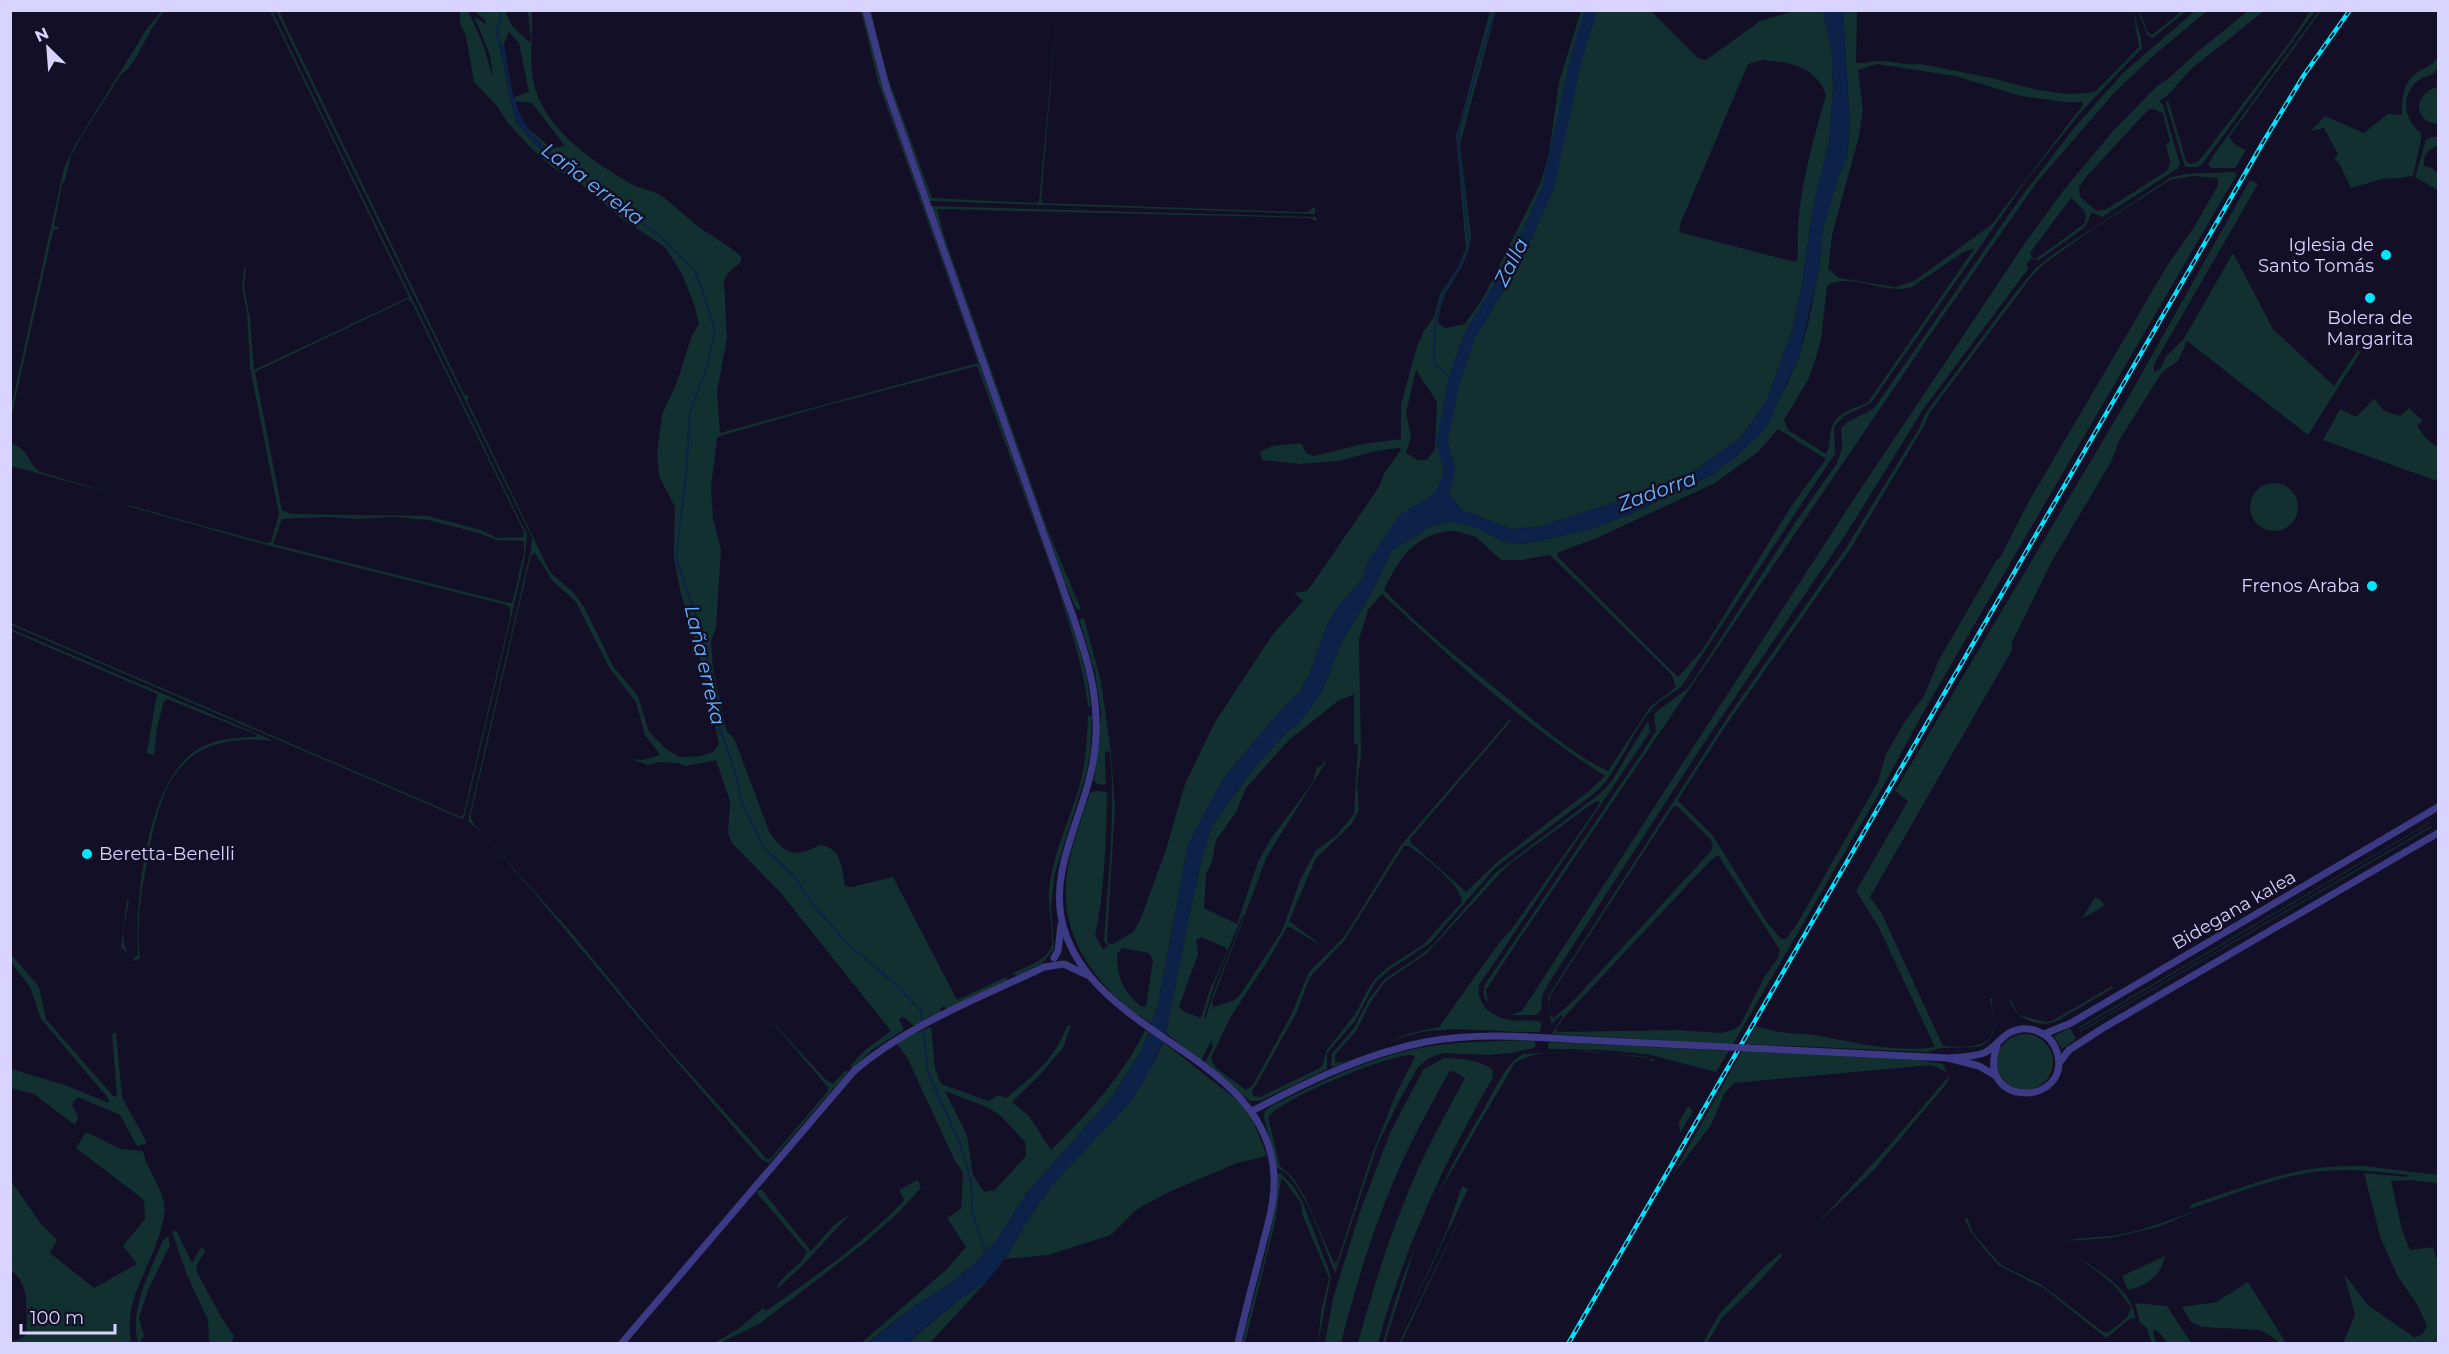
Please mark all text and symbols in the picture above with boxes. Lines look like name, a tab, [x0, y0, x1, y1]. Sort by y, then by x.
north arrow	[18, 18, 78, 78]
text: N	[32, 24, 52, 46]
water label: Laña erreka	[537, 138, 649, 230]
water label: Zalla	[1488, 234, 1533, 291]
place label: Iglesia de Santo Tomás	[2258, 234, 2374, 277]
marker: Iglesia de Santo Tomás	[2379, 248, 2393, 262]
marker: Bolera de Margarita	[2363, 291, 2377, 305]
place label: Bolera de Margarita	[2326, 307, 2414, 350]
water label: Zadorra	[1614, 466, 1699, 517]
place label: Frenos Araba	[2241, 575, 2360, 597]
marker: Frenos Araba	[2365, 579, 2379, 593]
water label: Laña erreka	[680, 603, 730, 727]
place label: Beretta-Benelli	[99, 843, 235, 865]
marker: Beretta-Benelli	[80, 847, 94, 861]
street label: Bidegana kalea	[2168, 866, 2300, 954]
scale bar	[21, 1297, 116, 1335]
text: 100 m	[30, 1307, 84, 1329]

